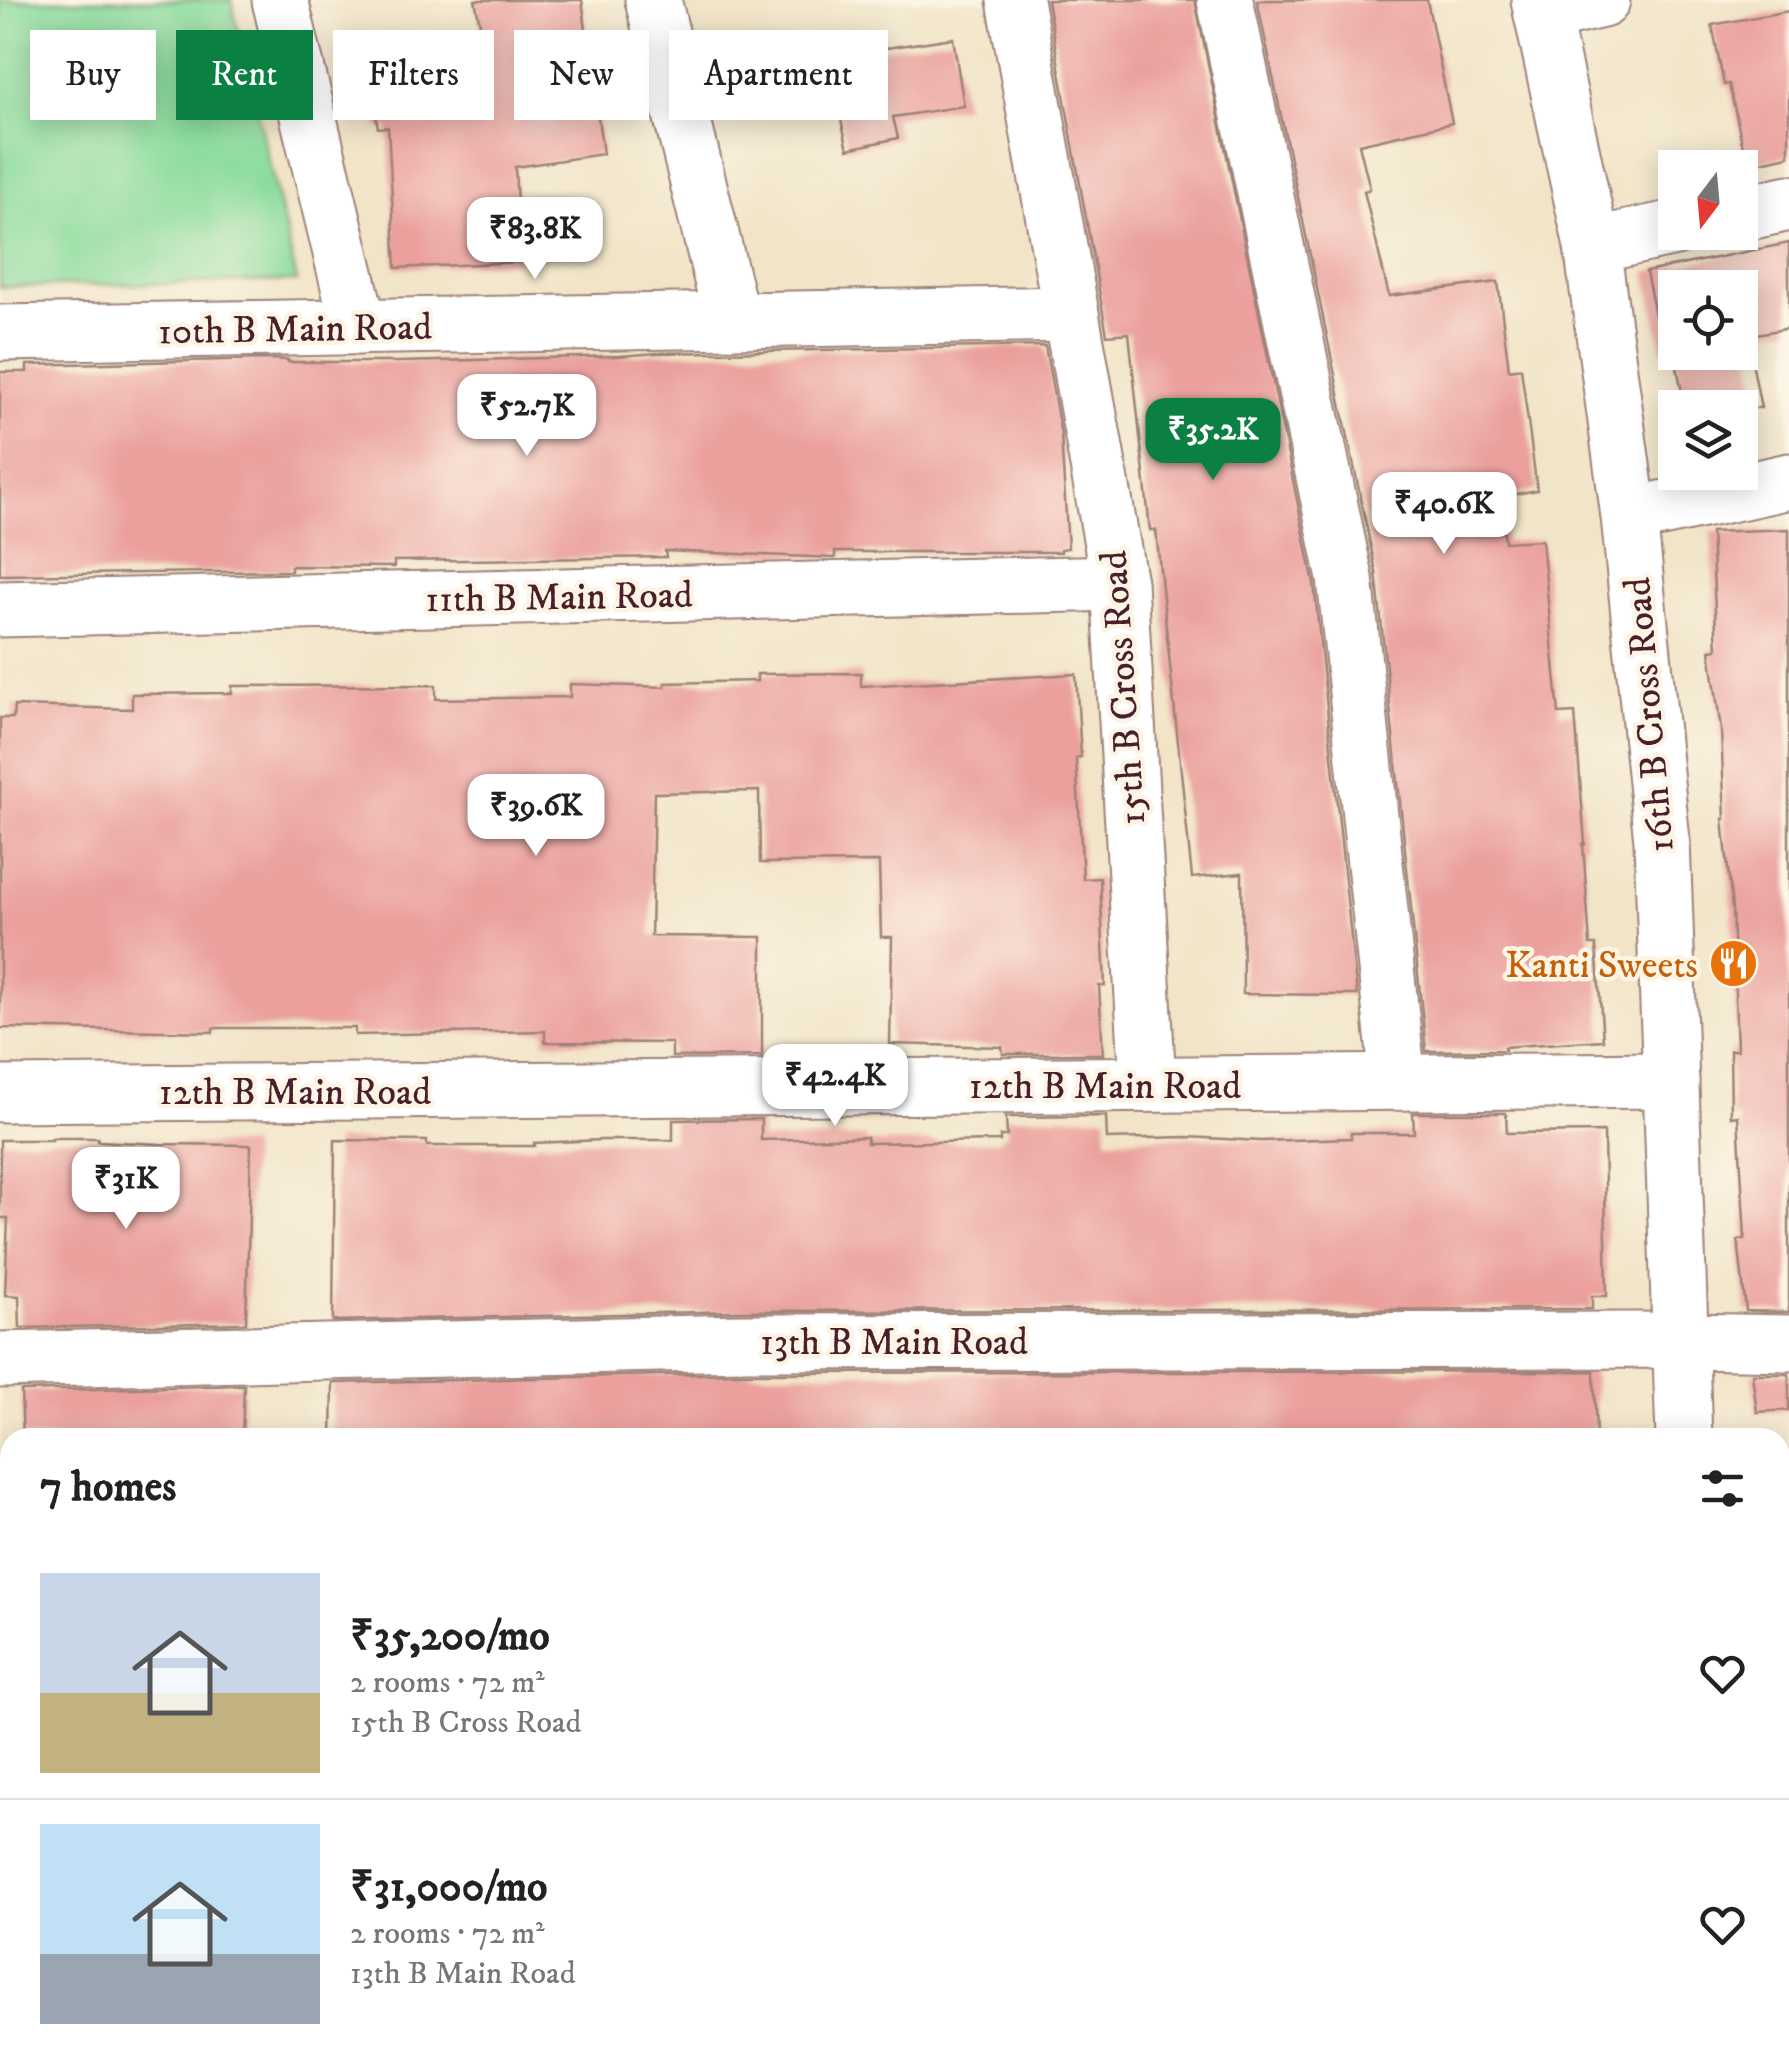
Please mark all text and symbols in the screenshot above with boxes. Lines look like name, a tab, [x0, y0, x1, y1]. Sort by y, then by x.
chip: Buy	[30, 30, 156, 120]
chip: Rent	[176, 30, 313, 120]
chip: Filters	[333, 30, 494, 120]
chip: New	[514, 30, 649, 120]
chip: Apartment	[669, 30, 888, 120]
north arrow	[1658, 150, 1758, 250]
map controls	[1658, 150, 1758, 490]
pin: ₹83.8K	[454, 197, 616, 282]
text: ₹83.8K	[489, 209, 581, 249]
button: locate	[1658, 270, 1758, 370]
street label: 10th B Main Road	[158, 304, 433, 356]
pin: ₹52.7K	[446, 374, 608, 459]
text: ₹52.7K	[479, 386, 575, 426]
button: layers	[1658, 390, 1758, 490]
pin: ₹35.2K	[1132, 398, 1294, 483]
text: ₹35.2K	[1168, 410, 1258, 450]
pin: ₹40.6K	[1363, 472, 1525, 557]
text: ₹40.6K	[1394, 484, 1494, 524]
street label: 15th B Cross Road	[1090, 549, 1158, 827]
street label: 11th B Main Road	[425, 572, 693, 624]
street label: 16th B Cross Road	[1614, 575, 1686, 854]
pin: ₹39.6K	[455, 774, 617, 859]
text: ₹39.6K	[490, 786, 582, 826]
restaurant icon: Kanti Sweets	[1707, 938, 1759, 990]
place label: Kanti Sweets	[1505, 942, 1698, 990]
pin: ₹42.4K	[754, 1044, 916, 1129]
text: ₹42.4K	[784, 1056, 886, 1096]
street label: 12th B Main Road	[969, 1063, 1241, 1111]
street label: 12th B Main Road	[159, 1069, 431, 1117]
pin: ₹31K	[67, 1147, 185, 1232]
text: ₹31K	[94, 1159, 158, 1199]
street label: 13th B Main Road	[760, 1319, 1028, 1367]
icon: filters	[1695, 1461, 1750, 1516]
text: 7 homes	[40, 1462, 176, 1514]
text: ₹35,200/mo	[350, 1611, 550, 1663]
icon: home	[120, 1613, 240, 1733]
icon: heart	[1695, 1646, 1750, 1701]
text: 2 rooms · 72 m²	[350, 1663, 545, 1703]
text: 15th B Cross Road	[350, 1703, 582, 1743]
text: ₹31,000/mo	[350, 1862, 548, 1914]
icon: home	[120, 1864, 240, 1984]
icon: heart	[1695, 1897, 1750, 1952]
text: 2 rooms · 72 m²	[350, 1914, 545, 1954]
text: 13th B Main Road	[350, 1954, 576, 1994]

